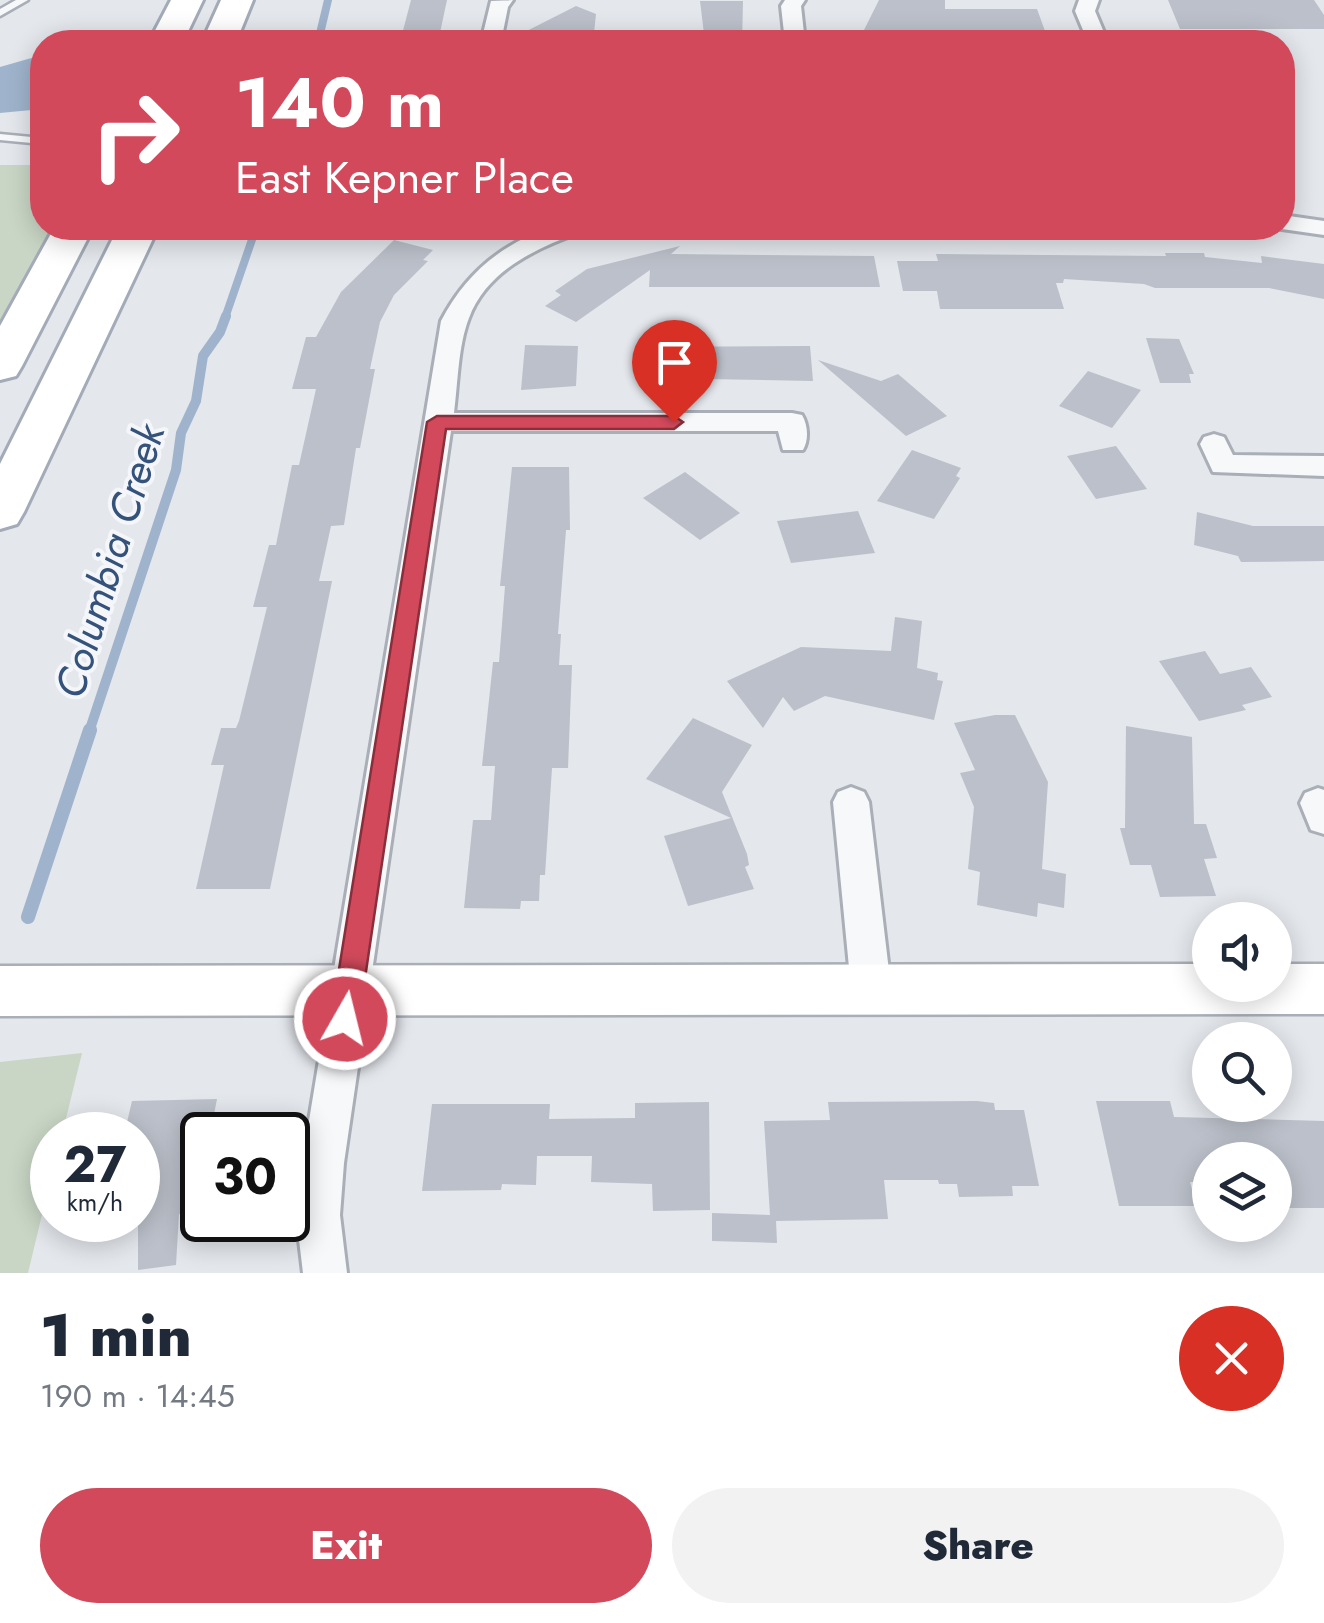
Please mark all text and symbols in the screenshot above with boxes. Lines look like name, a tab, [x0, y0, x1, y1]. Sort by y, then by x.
text: 140 m	[235, 52, 444, 153]
icon: right	[70, 70, 200, 200]
text: East Kepner Place	[235, 145, 574, 210]
pin	[632, 320, 717, 423]
icon: arrive	[647, 335, 702, 390]
water label: Columbia Creek	[39, 415, 181, 706]
map controls	[1192, 902, 1292, 1242]
button: sound	[1192, 902, 1292, 1002]
position arrow	[293, 967, 397, 1071]
button: search	[1192, 1022, 1292, 1122]
speed limit sign: 30	[180, 1112, 310, 1242]
text: 27	[64, 1128, 126, 1201]
button: layers	[1192, 1142, 1292, 1242]
text: km/h	[67, 1184, 123, 1220]
text: 1 min	[40, 1292, 192, 1379]
button: close	[1179, 1306, 1284, 1411]
text: 190 m · 14:45	[40, 1373, 235, 1419]
button: Exit	[40, 1488, 652, 1603]
button: Share	[672, 1488, 1284, 1603]

